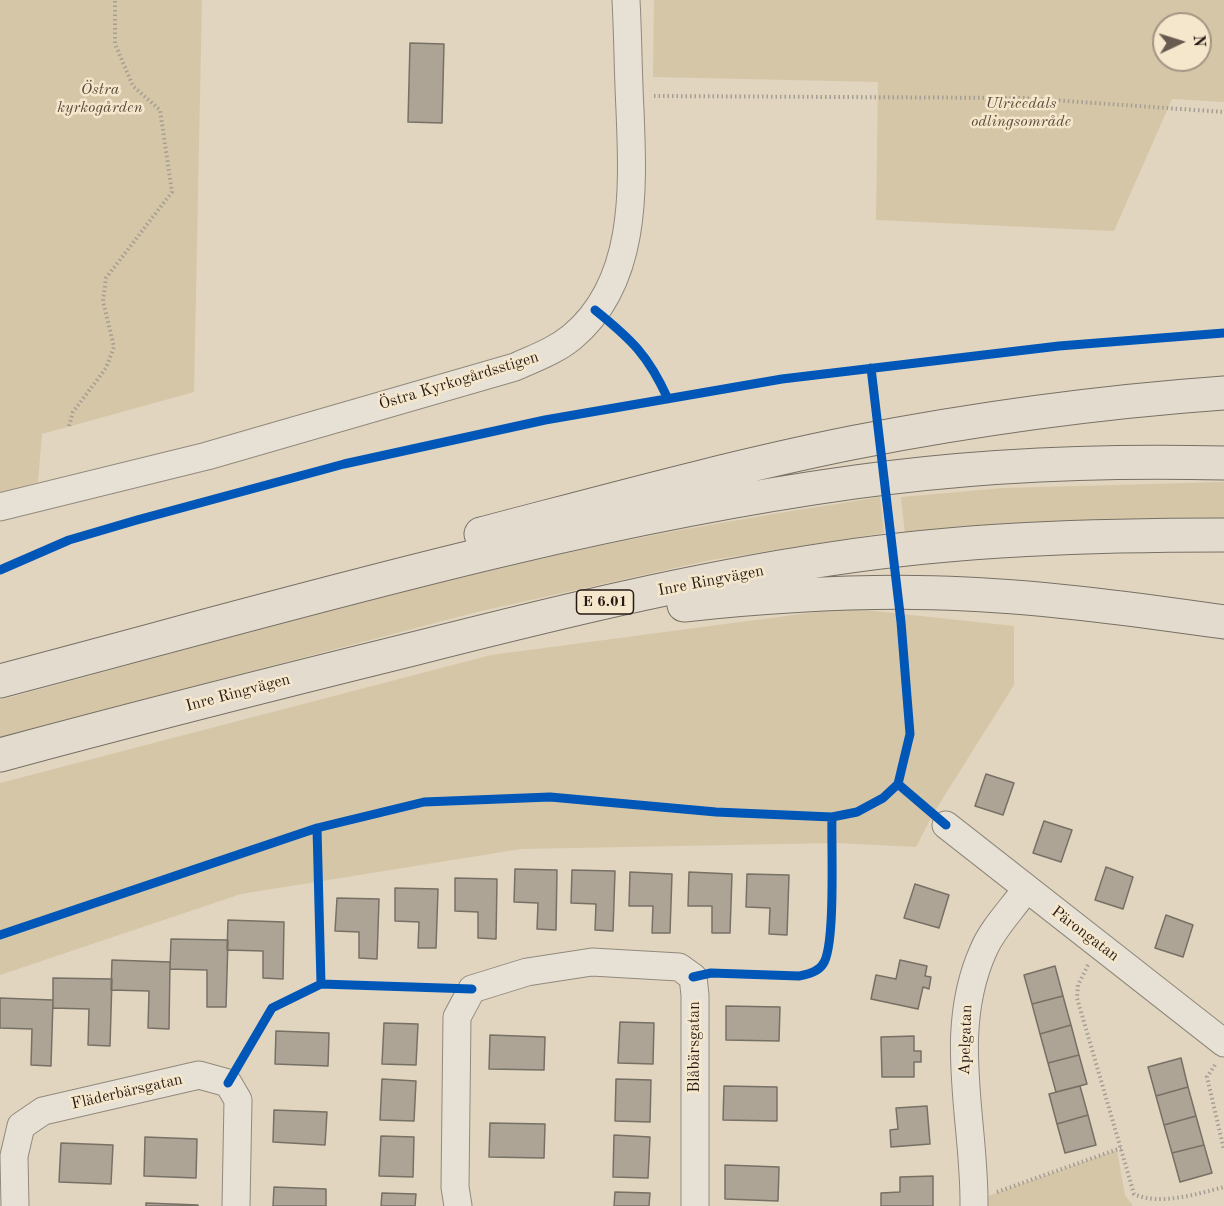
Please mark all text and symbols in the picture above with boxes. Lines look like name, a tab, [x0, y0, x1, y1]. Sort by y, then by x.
north arrow	[1152, 12, 1212, 72]
text: N	[1190, 34, 1206, 48]
park label: Östra kyrkogården	[57, 80, 143, 118]
park label: Ulricedals odlingsområde	[971, 94, 1071, 132]
street label: Östra Kyrkogårdsstigen	[377, 348, 541, 414]
street label: Inre Ringvägen	[656, 561, 766, 601]
road number: E 6.01	[576, 590, 634, 614]
street label: Inre Ringvägen	[184, 670, 292, 716]
street label: Pärongatan	[1047, 902, 1123, 966]
street label: Blåbärsgatan	[685, 1001, 705, 1093]
street label: Apelgatan	[955, 1004, 977, 1076]
street label: Fläderbärsgatan	[69, 1070, 185, 1114]

